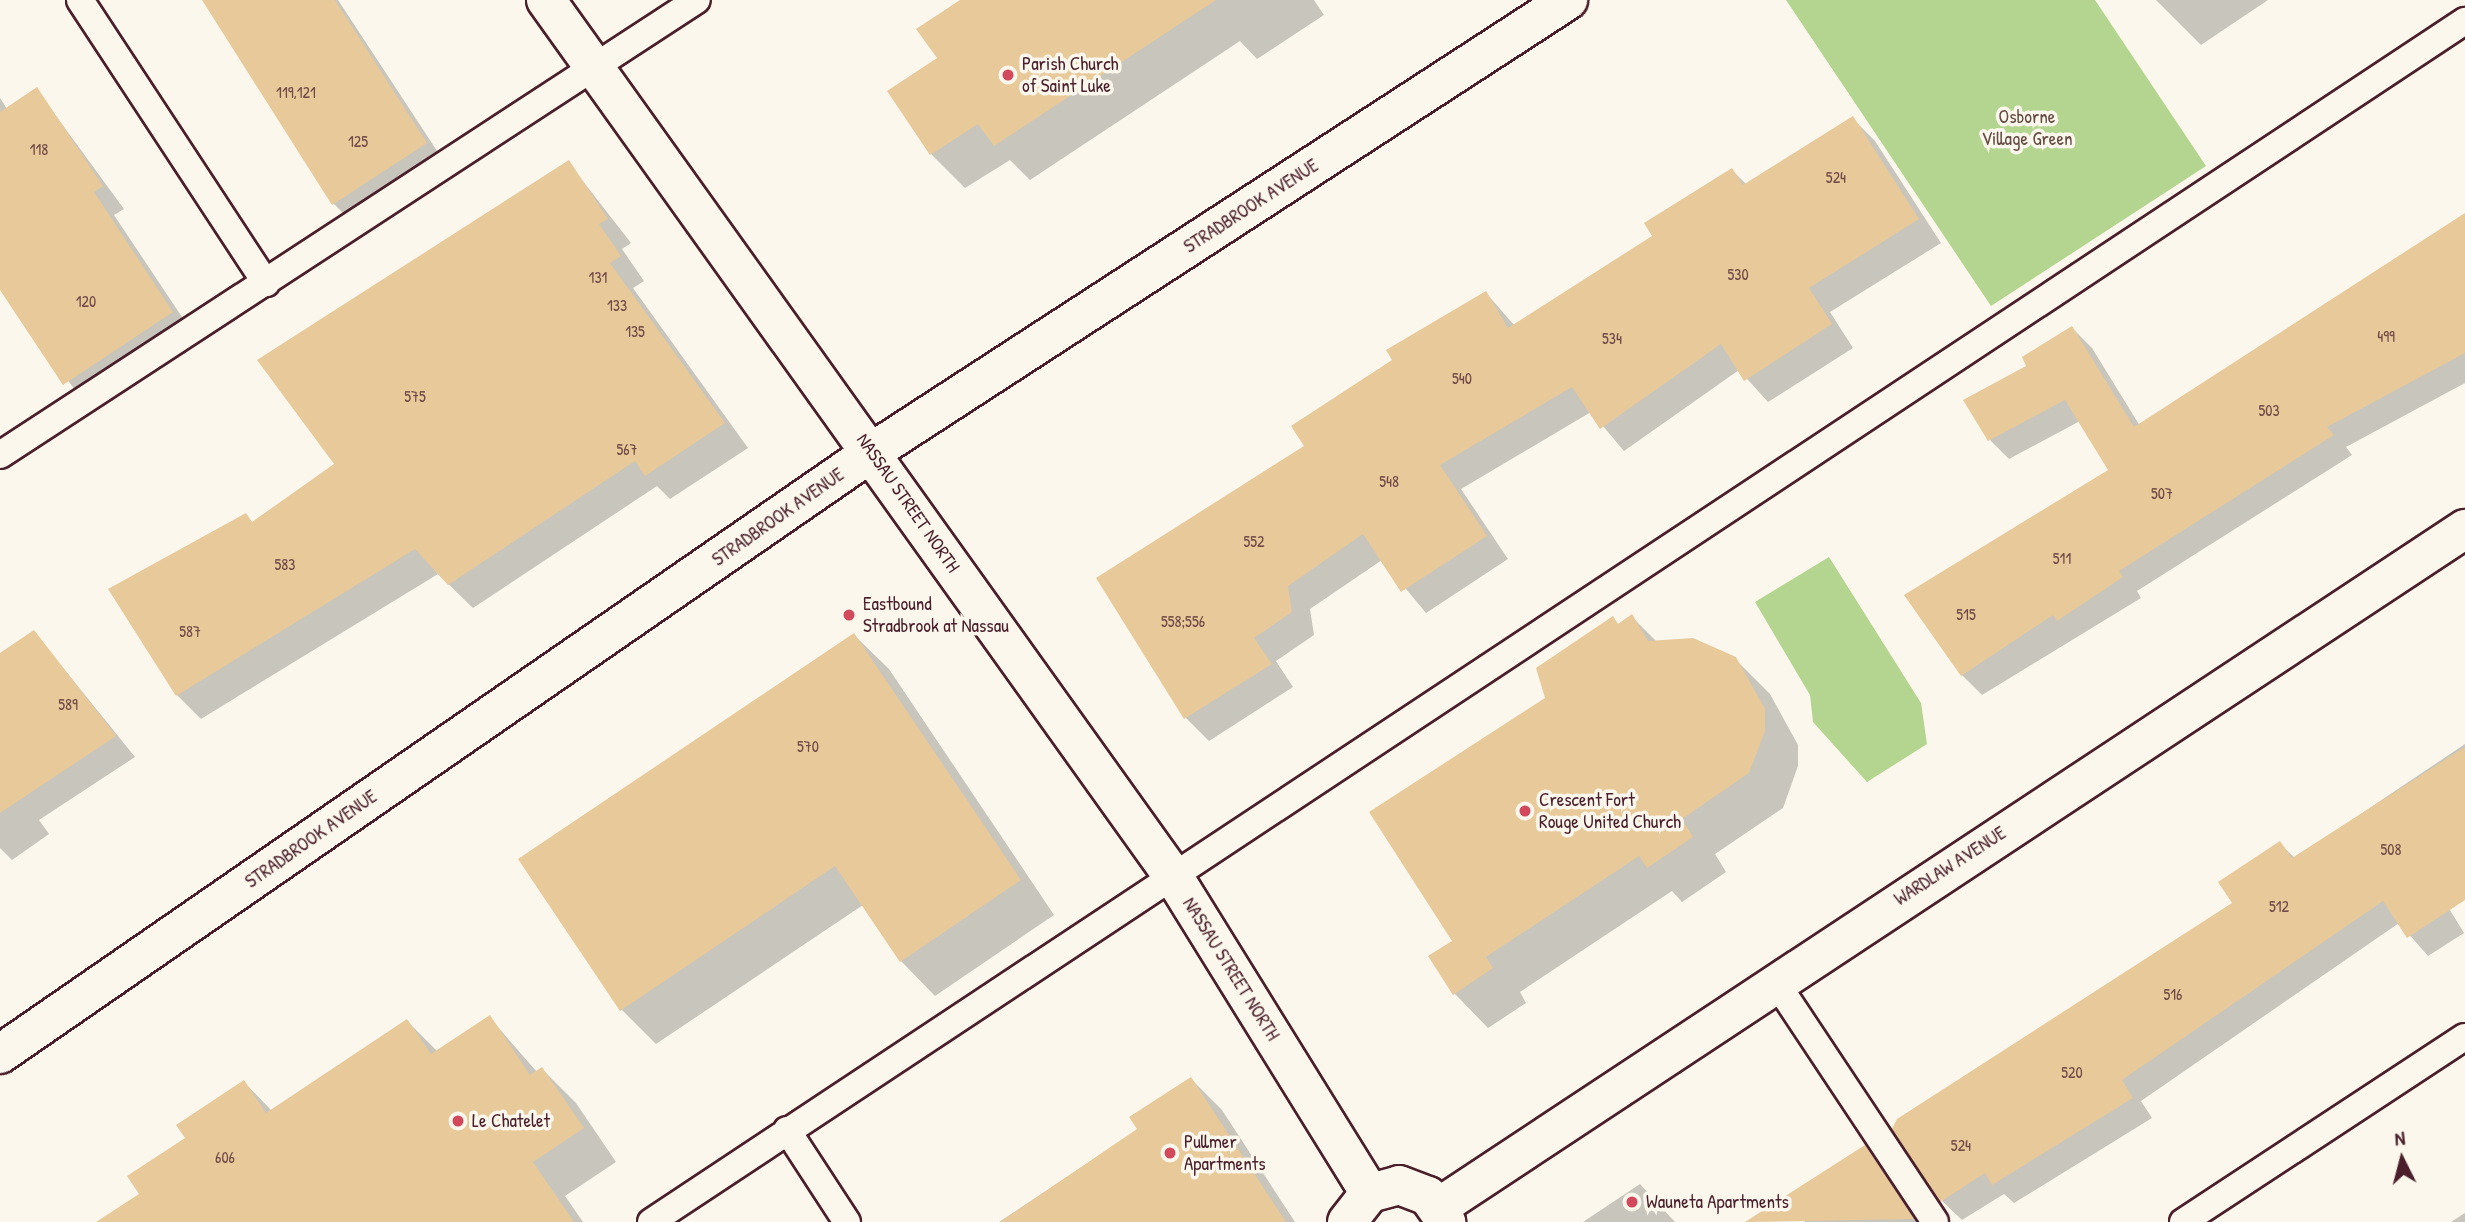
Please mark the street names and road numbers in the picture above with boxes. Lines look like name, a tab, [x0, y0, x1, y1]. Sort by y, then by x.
street label: STRADBROOK AVENUE	[1180, 154, 1322, 258]
street label: NASSAU STREET NORTH	[852, 429, 964, 577]
street label: STRADBROOK AVENUE	[708, 463, 848, 571]
street label: STRADBROOK AVENUE	[241, 785, 381, 893]
street label: WARDLAW AVENUE	[1890, 821, 2010, 911]
street label: NASSAU STREET NORTH	[1178, 893, 1284, 1045]

